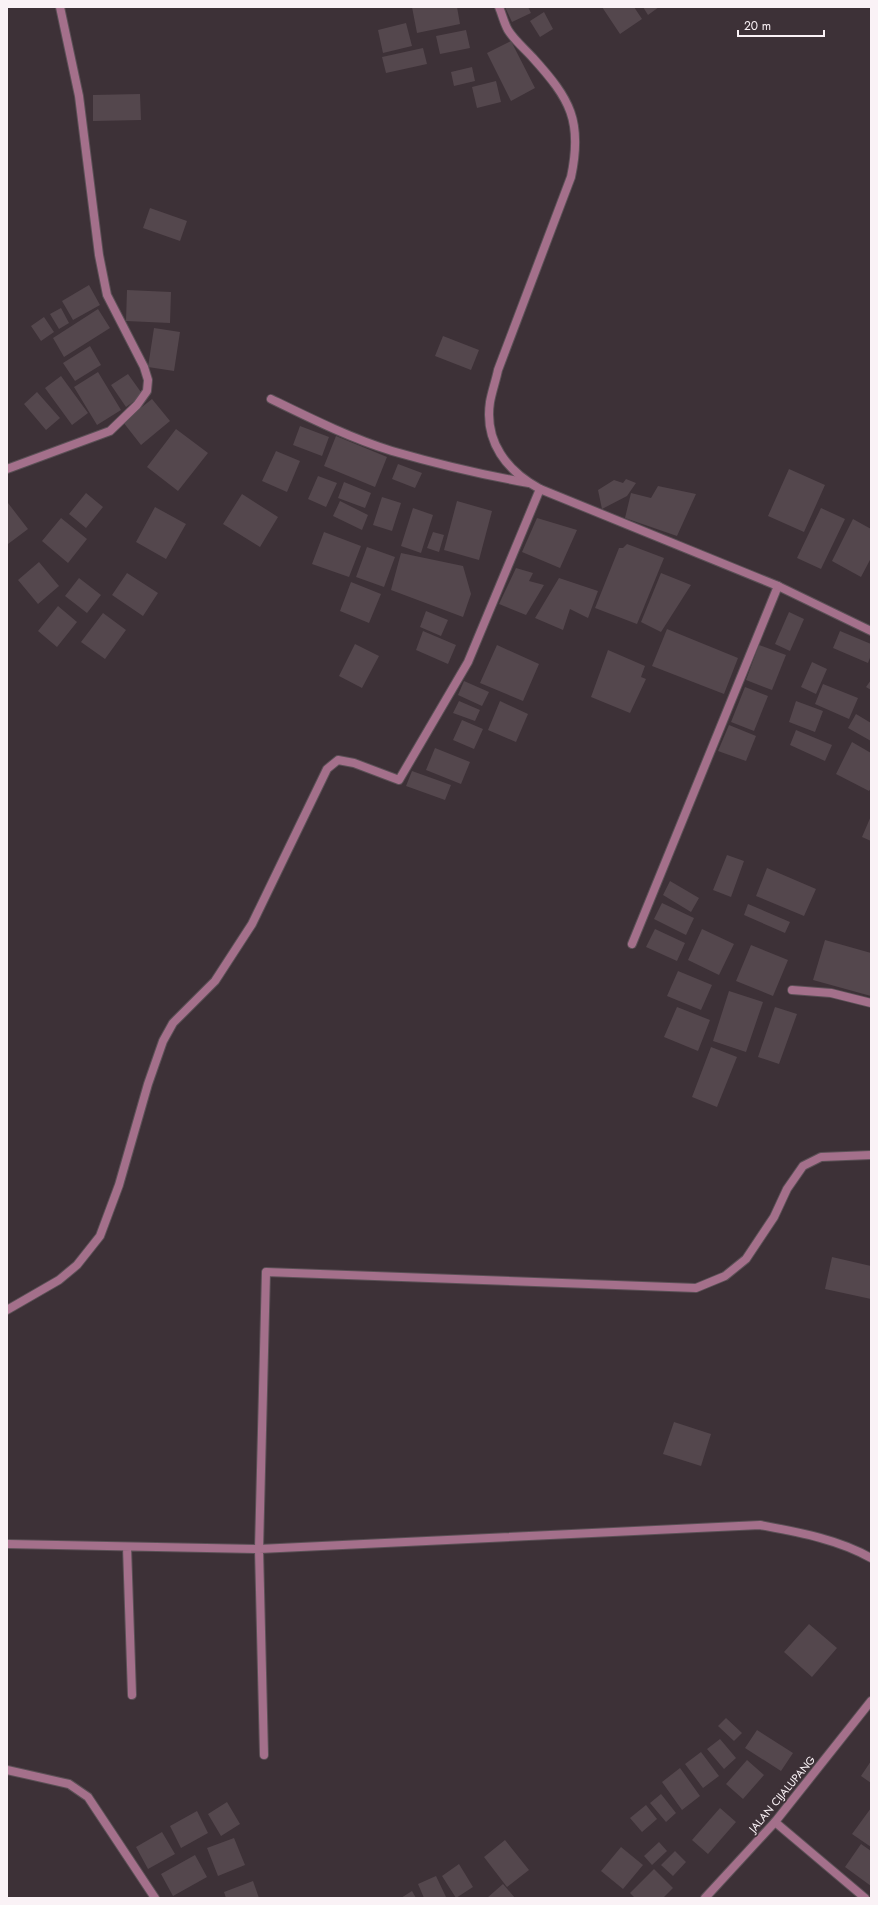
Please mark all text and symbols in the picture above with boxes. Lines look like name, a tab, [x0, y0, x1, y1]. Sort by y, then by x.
scale bar	[738, 12, 824, 38]
text: 20 m	[744, 17, 771, 35]
street label: JALAN CIJALUPANG	[744, 1752, 819, 1837]

